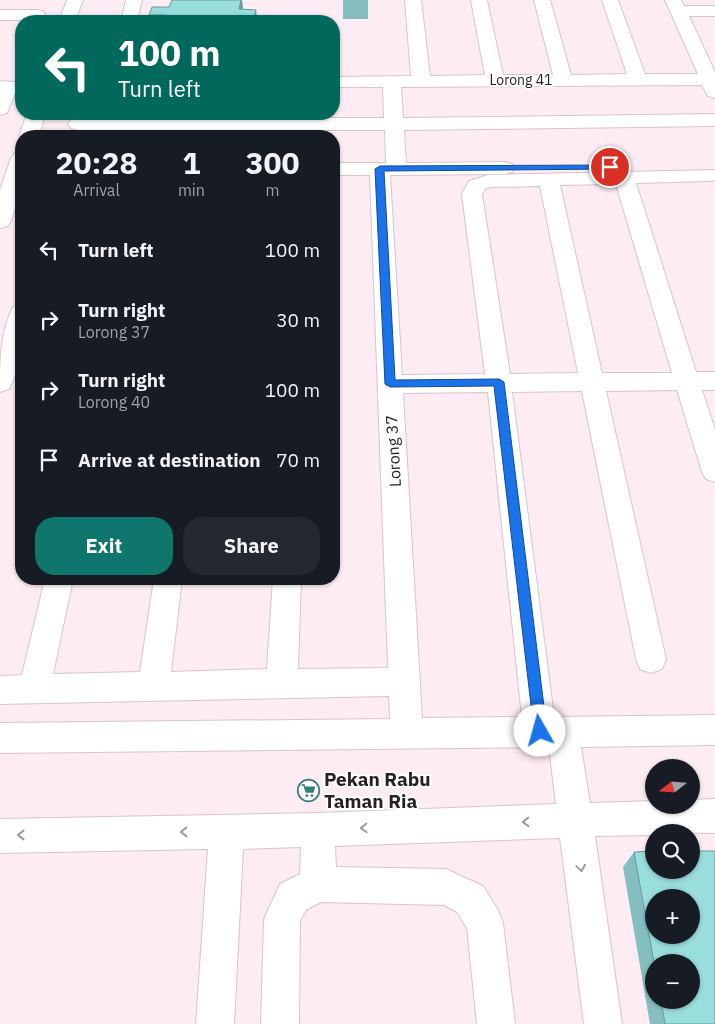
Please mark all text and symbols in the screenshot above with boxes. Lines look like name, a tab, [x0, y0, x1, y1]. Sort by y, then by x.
text: 100 m	[118, 30, 221, 76]
icon: left	[35, 35, 100, 100]
street label: Lorong 41	[489, 71, 553, 89]
text: Turn left	[118, 74, 201, 103]
text: 20:28	[56, 143, 137, 182]
text: 1	[182, 143, 200, 182]
text: 300	[245, 143, 299, 182]
pin	[589, 146, 631, 188]
icon: arrive	[596, 153, 624, 181]
text: Arrival	[73, 180, 120, 200]
text: min	[178, 180, 205, 200]
text: m	[265, 180, 279, 200]
icon: left	[35, 236, 63, 264]
text: Turn left	[78, 238, 154, 262]
text: 100 m	[265, 238, 320, 262]
text: Turn right	[78, 298, 165, 322]
icon: right	[35, 306, 63, 334]
text: 30 m	[276, 308, 320, 332]
text: Lorong 37	[78, 322, 150, 342]
text: Turn right	[78, 368, 165, 392]
icon: right	[35, 376, 63, 404]
text: 100 m	[265, 378, 320, 402]
text: Lorong 40	[78, 392, 150, 412]
street label: Lorong 37	[381, 414, 405, 488]
icon: arrive	[35, 446, 63, 474]
text: Arrive at destination	[78, 448, 261, 472]
text: 70 m	[276, 448, 320, 472]
button: Exit	[35, 517, 173, 575]
button: Share	[183, 517, 320, 575]
position arrow	[513, 704, 565, 756]
north arrow	[645, 759, 700, 814]
map controls	[645, 759, 700, 1009]
place label: Pekan Rabu Taman Ria	[324, 767, 431, 813]
supermarket icon: Pekan Rabu Taman Ria	[296, 778, 320, 802]
one-way arrow	[522, 816, 530, 827]
one-way arrow	[360, 823, 368, 834]
button: search	[645, 824, 700, 879]
one-way arrow	[180, 827, 188, 837]
one-way arrow	[17, 830, 25, 840]
one-way arrow	[576, 864, 586, 872]
button: +	[645, 889, 700, 944]
button: −	[645, 954, 700, 1009]

